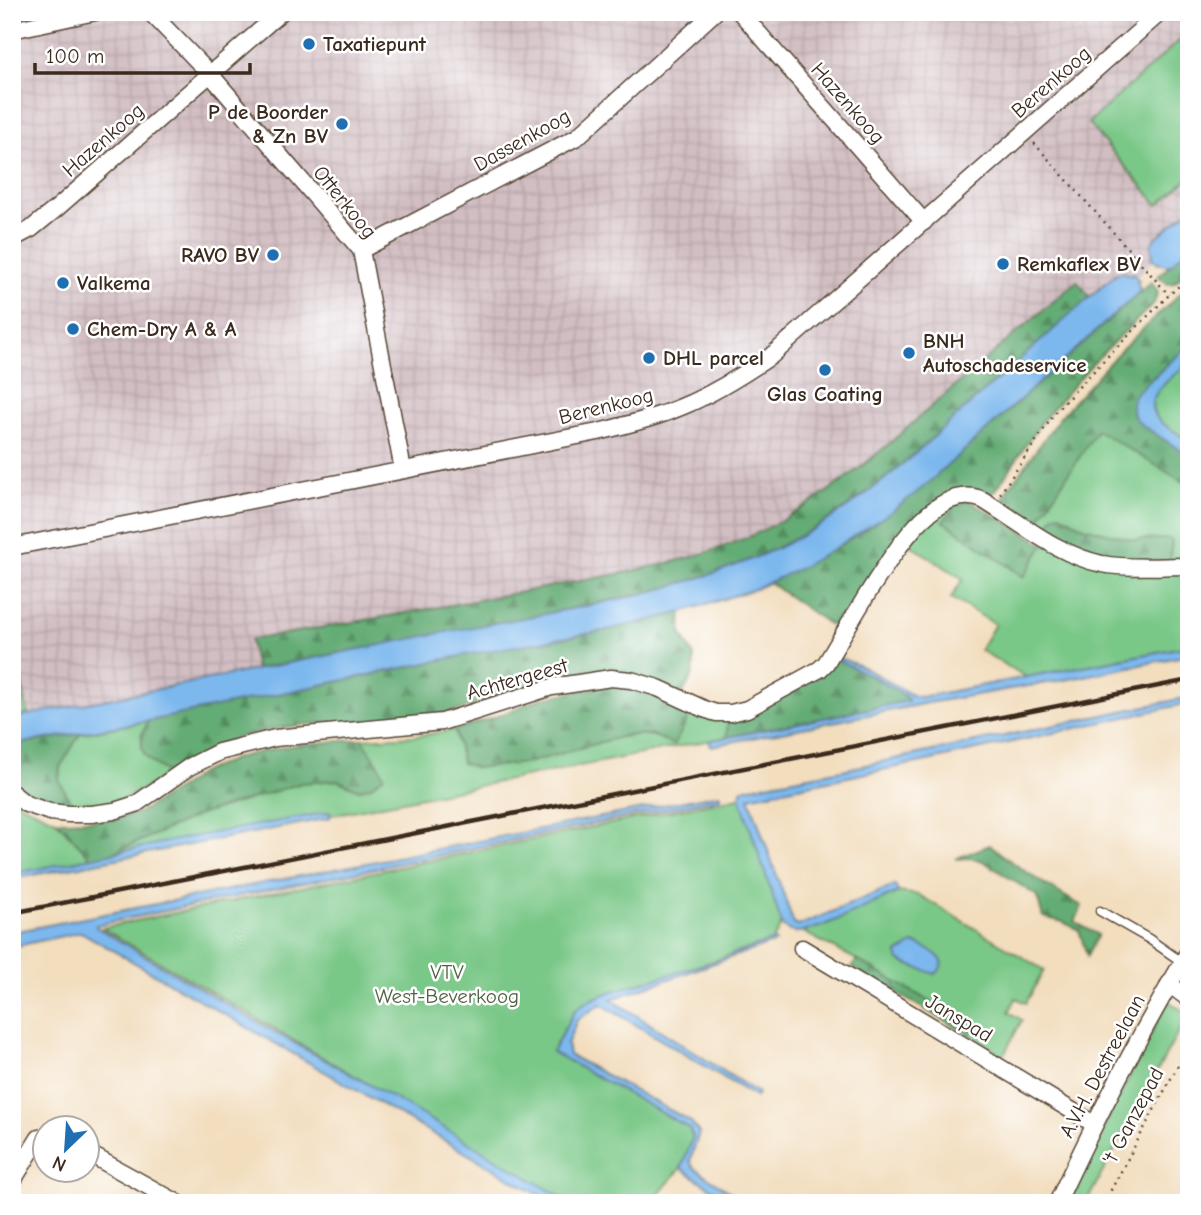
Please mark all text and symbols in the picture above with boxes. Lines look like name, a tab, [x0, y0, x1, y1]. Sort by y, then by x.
scale bar	[35, 32, 250, 76]
place label: Taxatiepunt	[323, 32, 427, 56]
marker: Taxatiepunt	[301, 36, 317, 52]
street label: Berenkoog	[1007, 41, 1095, 123]
text: 100 m	[46, 44, 104, 68]
street label: Hazenkoog	[806, 57, 890, 149]
street label: Hazenkoog	[57, 98, 149, 182]
place label: P de Boorder & Zn BV	[208, 100, 329, 148]
street label: Dassenkoog	[470, 104, 574, 176]
marker: P de Boorder & Zn BV	[334, 116, 350, 132]
street label: Otterkoog	[308, 161, 382, 243]
place label: RAVO BV	[181, 243, 260, 267]
marker: RAVO BV	[265, 247, 281, 263]
place label: Remkaflex BV	[1017, 252, 1141, 276]
marker: Remkaflex BV	[995, 256, 1011, 272]
place label: Valkema	[77, 271, 151, 295]
marker: Valkema	[55, 275, 71, 291]
place label: Chem-Dry A & A	[87, 317, 237, 341]
marker: Chem-Dry A & A	[65, 321, 81, 337]
place label: BNH Autoschadeservice	[923, 329, 1086, 377]
marker: BNH Autoschadeservice	[901, 345, 917, 361]
place label: DHL parcel	[663, 346, 764, 370]
marker: DHL parcel	[641, 350, 657, 366]
marker: Glas Coating	[817, 362, 833, 378]
place label: Glas Coating	[767, 382, 883, 406]
street label: Berenkoog	[556, 383, 656, 429]
street label: Achtergeest	[464, 653, 571, 705]
park label: VTV West-Beverkoog	[375, 960, 519, 1008]
street label: Janspad	[921, 989, 997, 1047]
street label: A.V.H. Destreelaan	[1054, 990, 1150, 1142]
street label: 't Ganzepad	[1097, 1063, 1169, 1169]
north arrow	[32, 1114, 102, 1184]
text: N	[49, 1151, 70, 1176]

